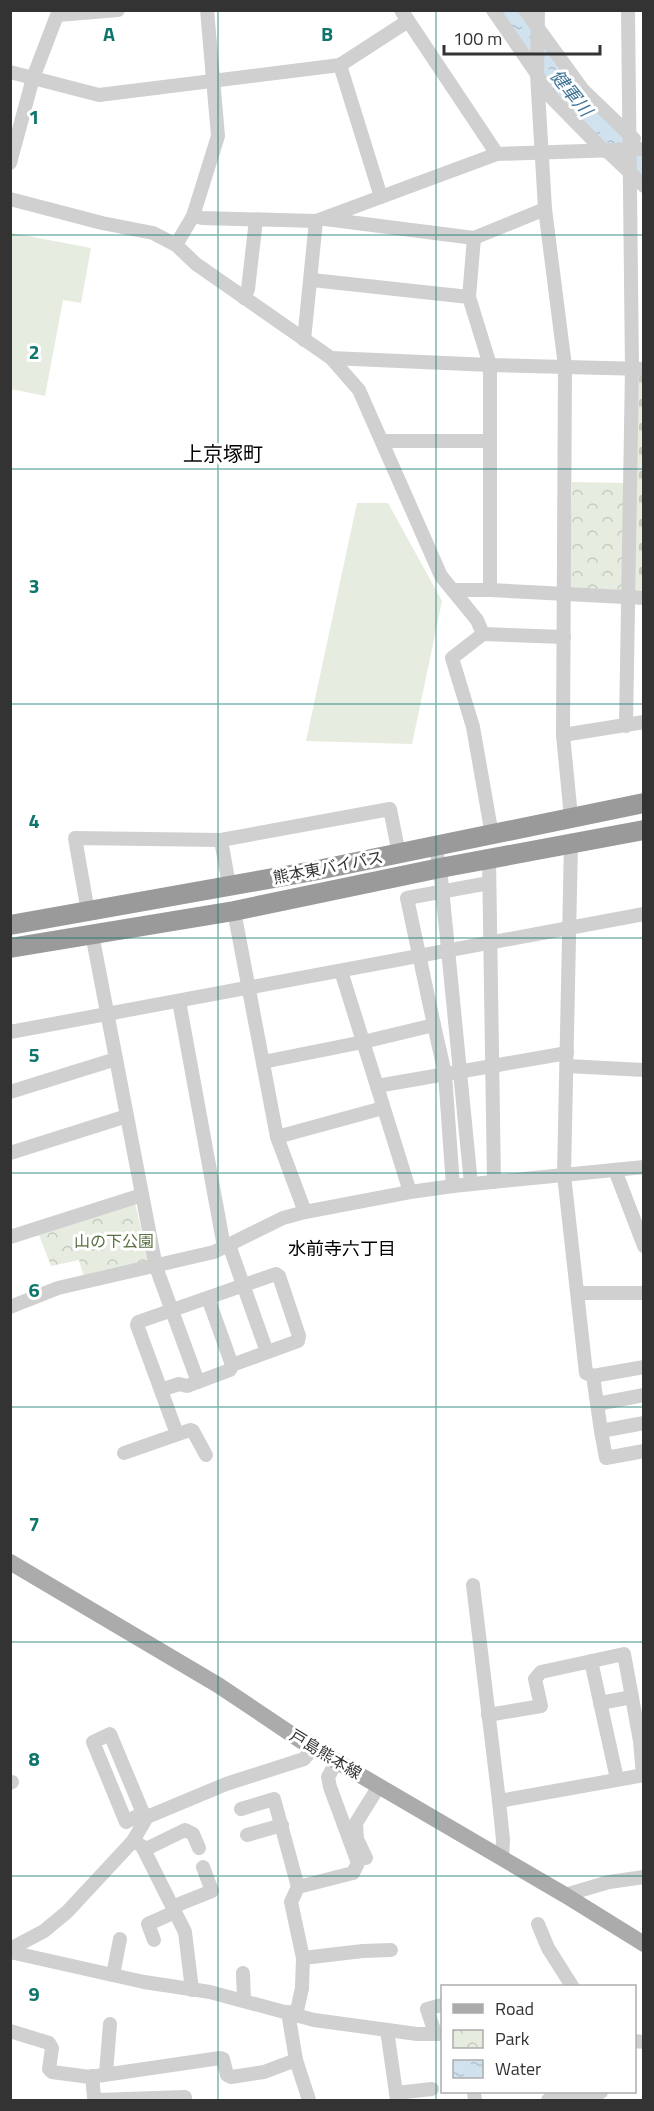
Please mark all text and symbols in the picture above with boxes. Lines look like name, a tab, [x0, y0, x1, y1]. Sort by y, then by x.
text: A	[103, 18, 115, 49]
text: B	[321, 18, 333, 49]
scale bar	[444, 18, 600, 56]
text: 100 m	[453, 25, 502, 52]
water label: 健軍川	[544, 63, 600, 124]
text: 1	[28, 101, 40, 132]
text: 2	[28, 336, 40, 367]
district label: 上京塚町	[183, 438, 263, 469]
text: 3	[28, 570, 40, 601]
text: 4	[28, 805, 40, 836]
street label: 熊本東バイパス	[271, 845, 385, 889]
text: 5	[28, 1039, 40, 1070]
park label: 山の下公園	[74, 1229, 154, 1253]
district label: 水前寺六丁目	[288, 1235, 396, 1262]
text: 6	[28, 1274, 40, 1305]
text: 7	[28, 1508, 40, 1539]
street label: 戸島熊本線	[286, 1723, 366, 1785]
text: 8	[28, 1743, 40, 1774]
text: 9	[28, 1978, 40, 2009]
legend	[441, 1985, 636, 2093]
text: Road	[495, 1995, 534, 2022]
text: Park	[495, 2025, 530, 2052]
text: Water	[495, 2055, 541, 2082]

